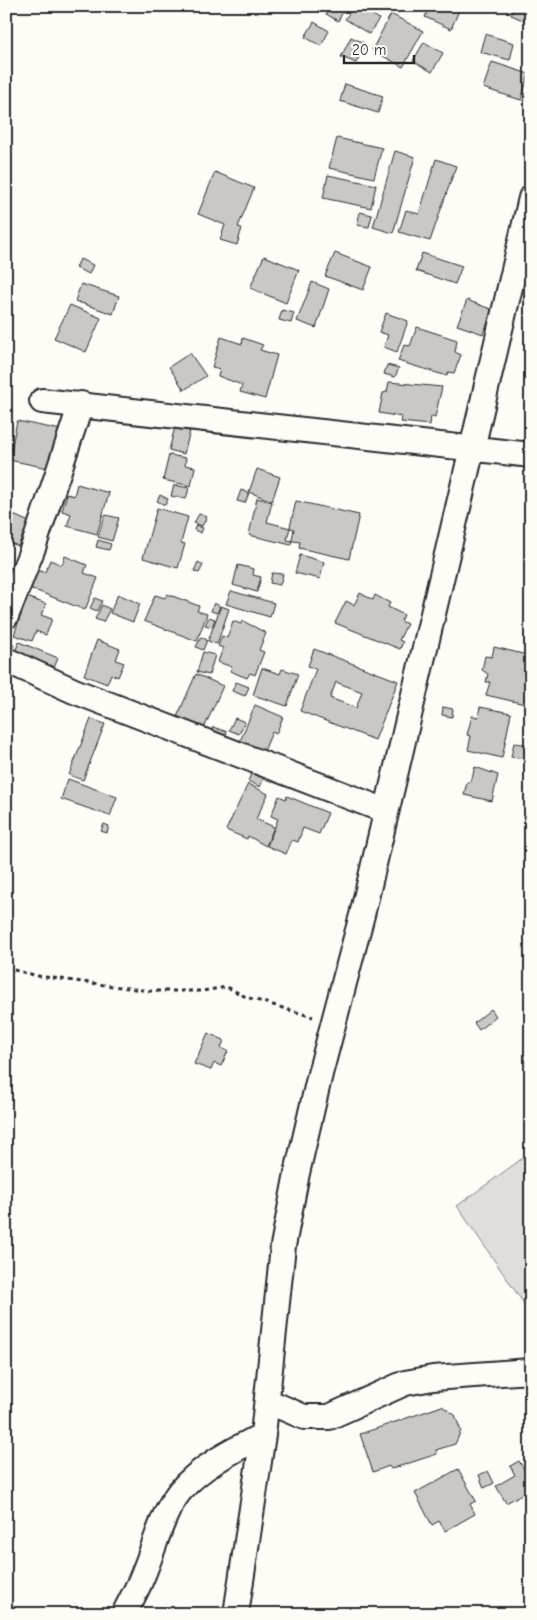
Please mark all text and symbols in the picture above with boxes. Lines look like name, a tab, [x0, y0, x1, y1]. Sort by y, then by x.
scale bar	[344, 32, 414, 64]
text: 20 m	[352, 41, 386, 59]

